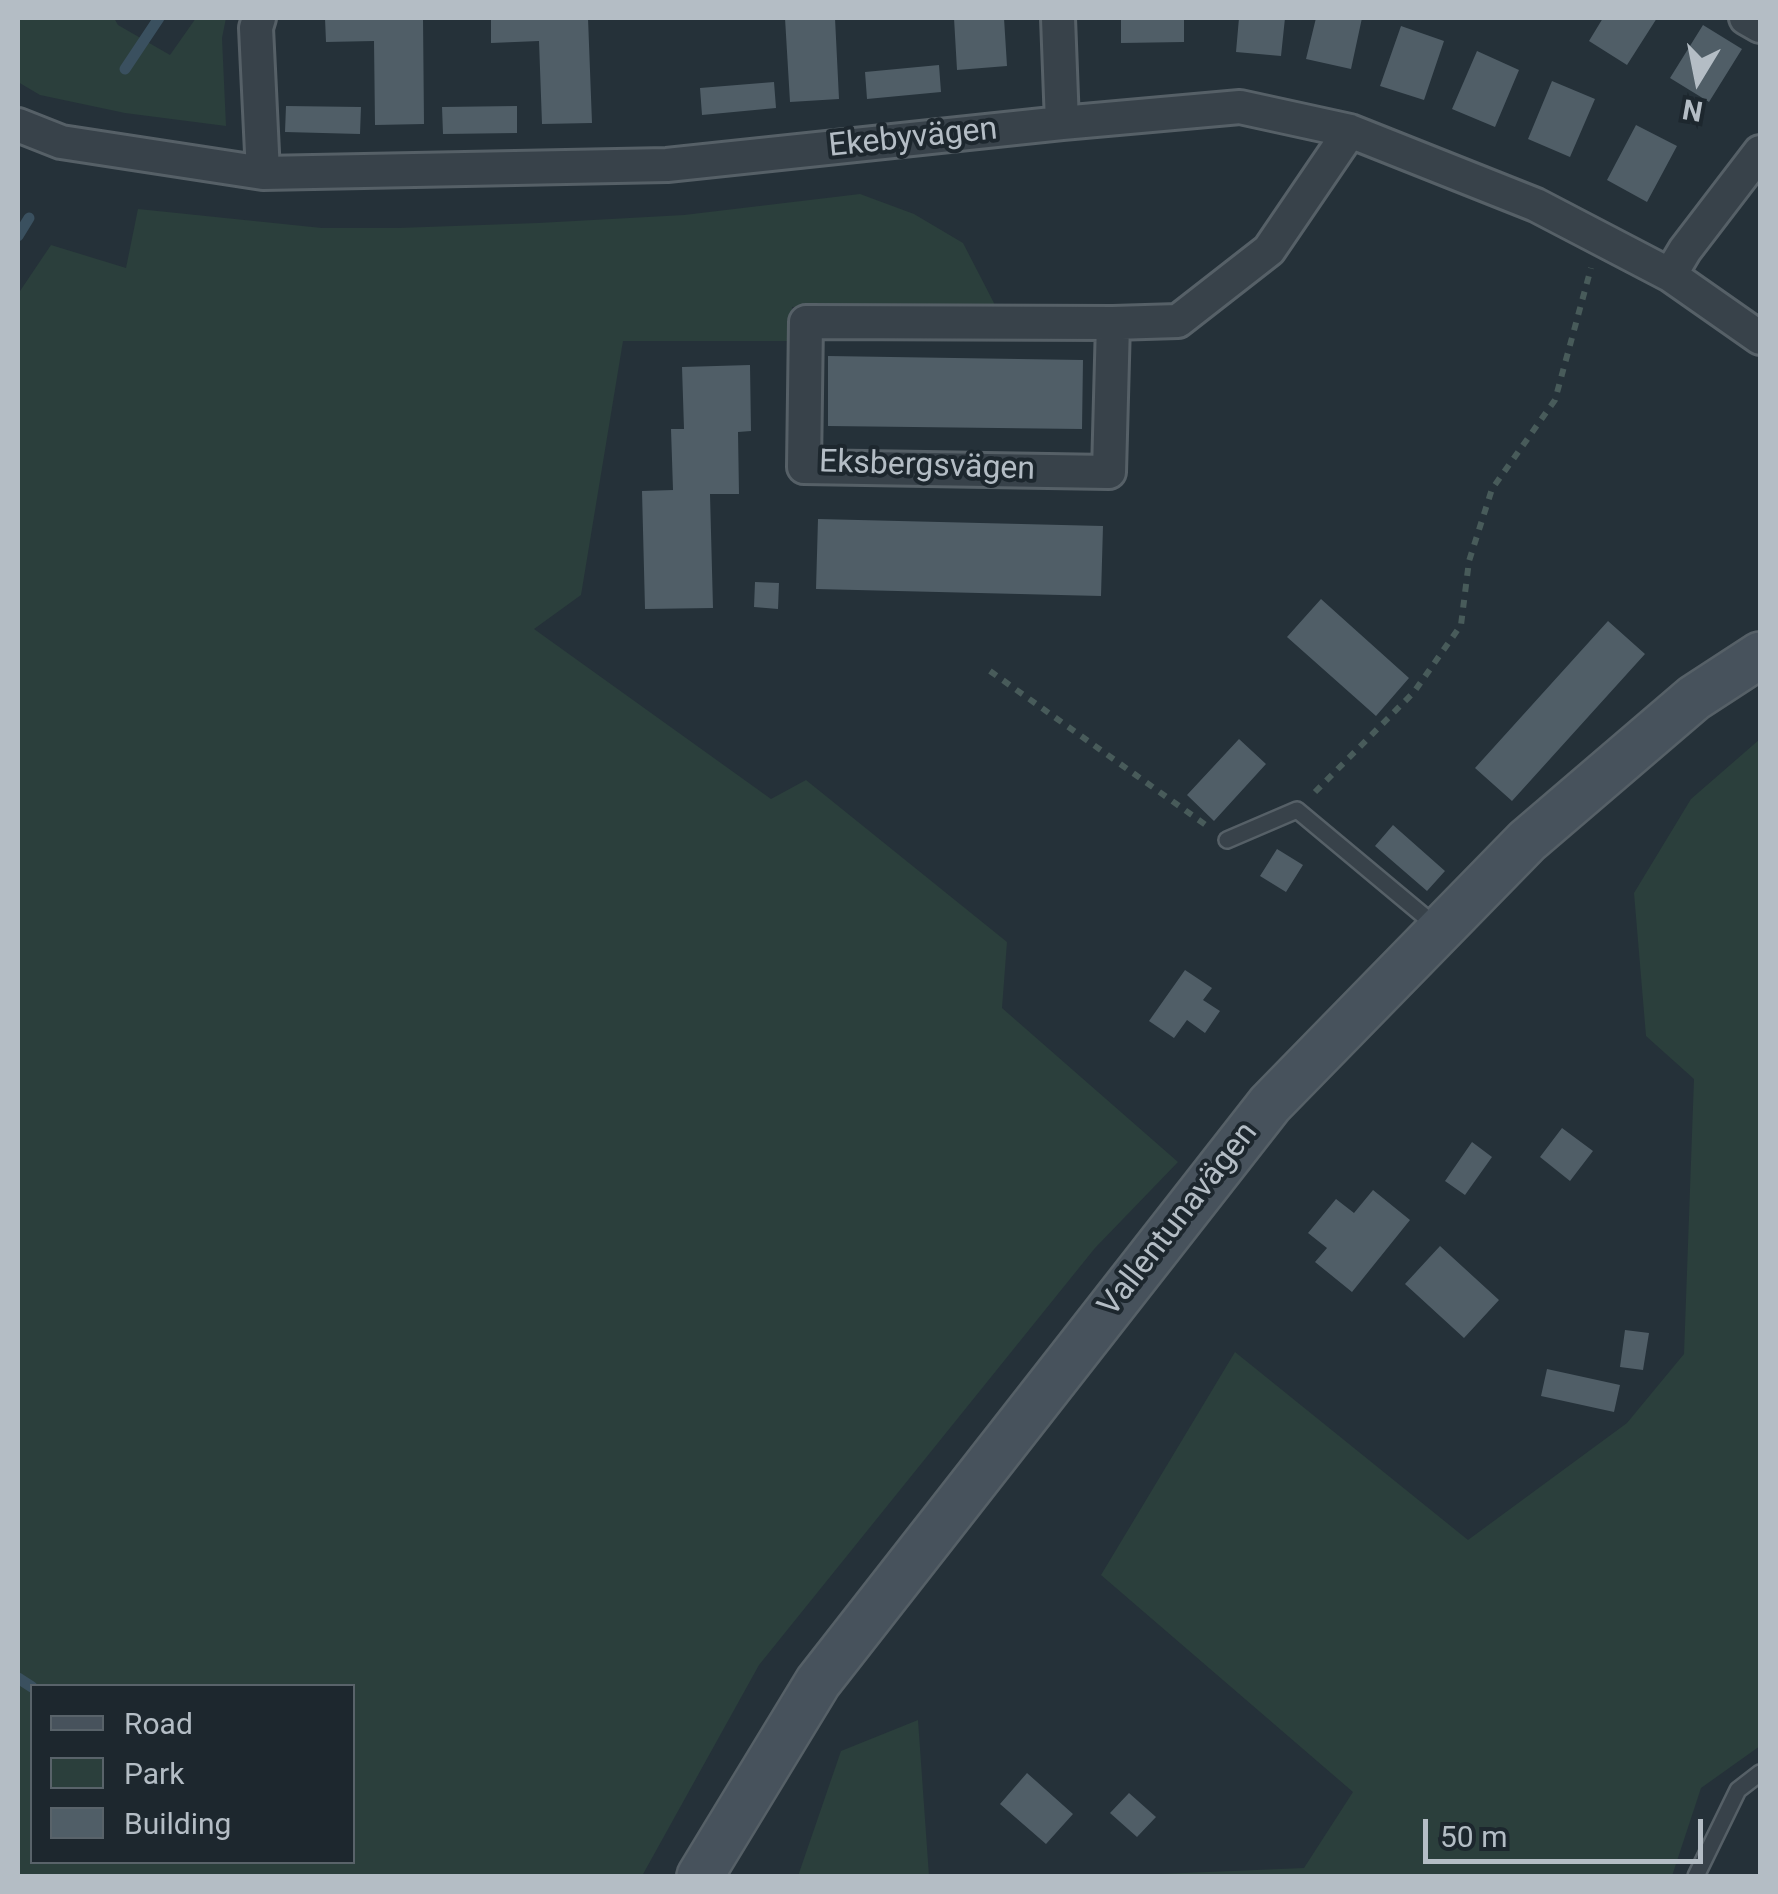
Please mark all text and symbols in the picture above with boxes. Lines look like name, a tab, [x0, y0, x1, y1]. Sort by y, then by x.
north arrow	[1648, 30, 1748, 130]
text: N	[1680, 92, 1705, 128]
street label: Ekebyvägen	[827, 111, 999, 167]
street label: Eksbergsvägen	[818, 444, 1036, 490]
street label: Vallentunavägen	[1091, 1115, 1267, 1325]
legend	[30, 1684, 355, 1864]
text: Road	[124, 1706, 193, 1741]
text: Park	[124, 1756, 184, 1791]
scale bar	[1428, 1799, 1708, 1861]
text: Building	[124, 1806, 231, 1841]
text: 50 m	[1440, 1819, 1507, 1854]

